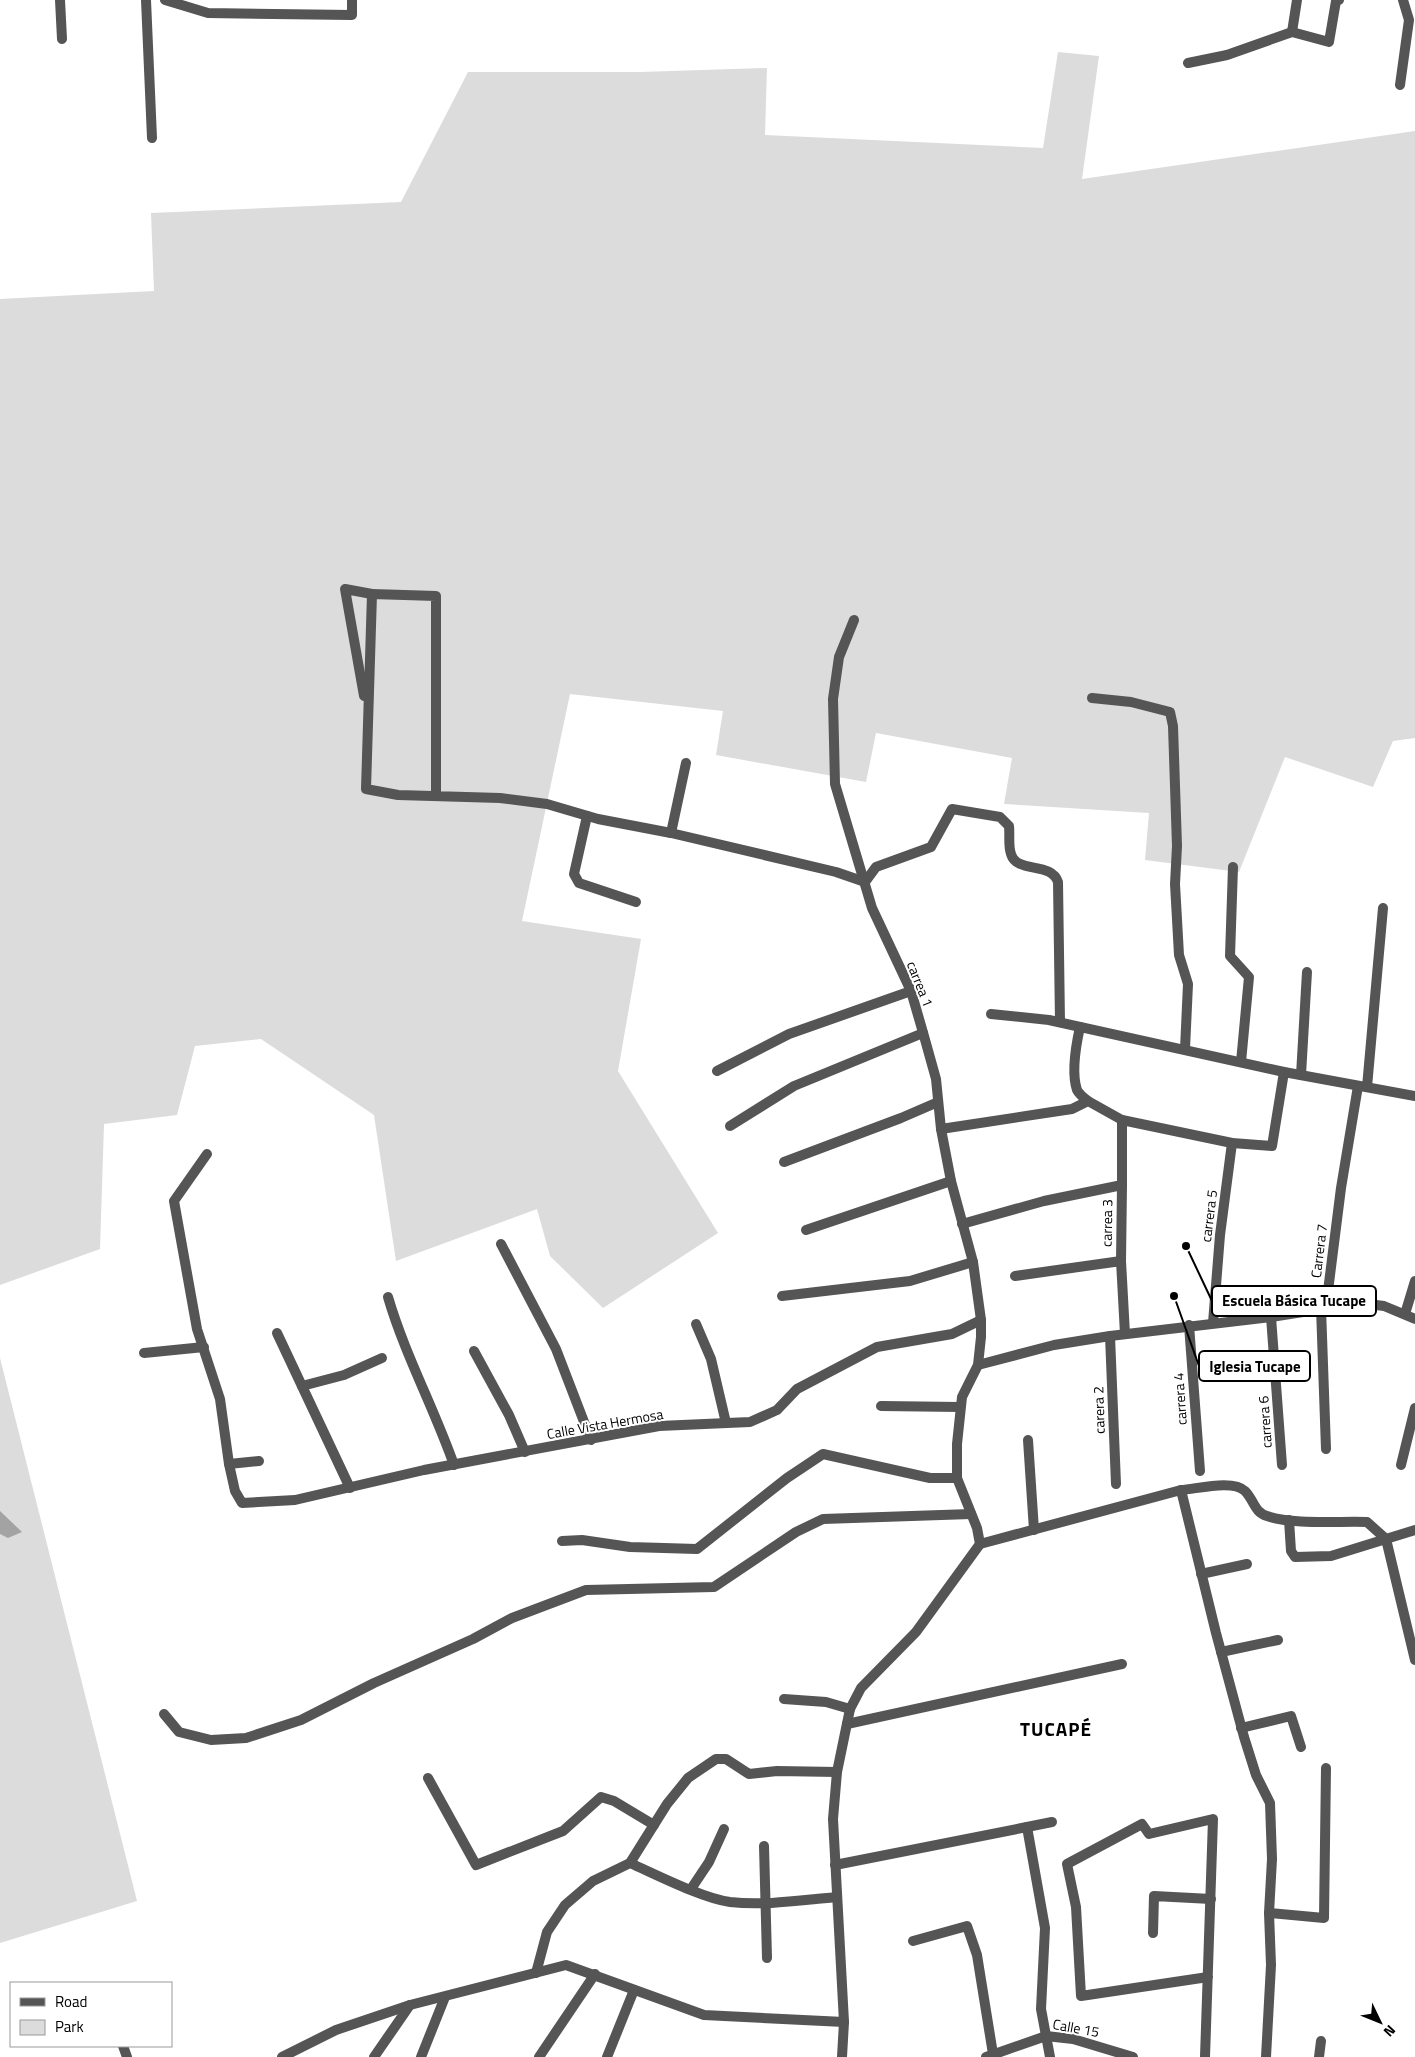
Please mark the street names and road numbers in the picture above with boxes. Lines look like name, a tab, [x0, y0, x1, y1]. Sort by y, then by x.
street label: carrea 1	[902, 958, 939, 1010]
street label: carrera 5	[1195, 1188, 1222, 1243]
street label: carrea 3	[1096, 1199, 1117, 1247]
street label: Carrera 7	[1305, 1223, 1332, 1279]
street label: carrera 4	[1167, 1372, 1192, 1426]
street label: carera 2	[1087, 1386, 1110, 1434]
street label: carrera 6	[1252, 1395, 1277, 1449]
street label: Calle Vista Hermosa	[545, 1403, 665, 1444]
street label: Calle 15	[1051, 2013, 1101, 2042]

